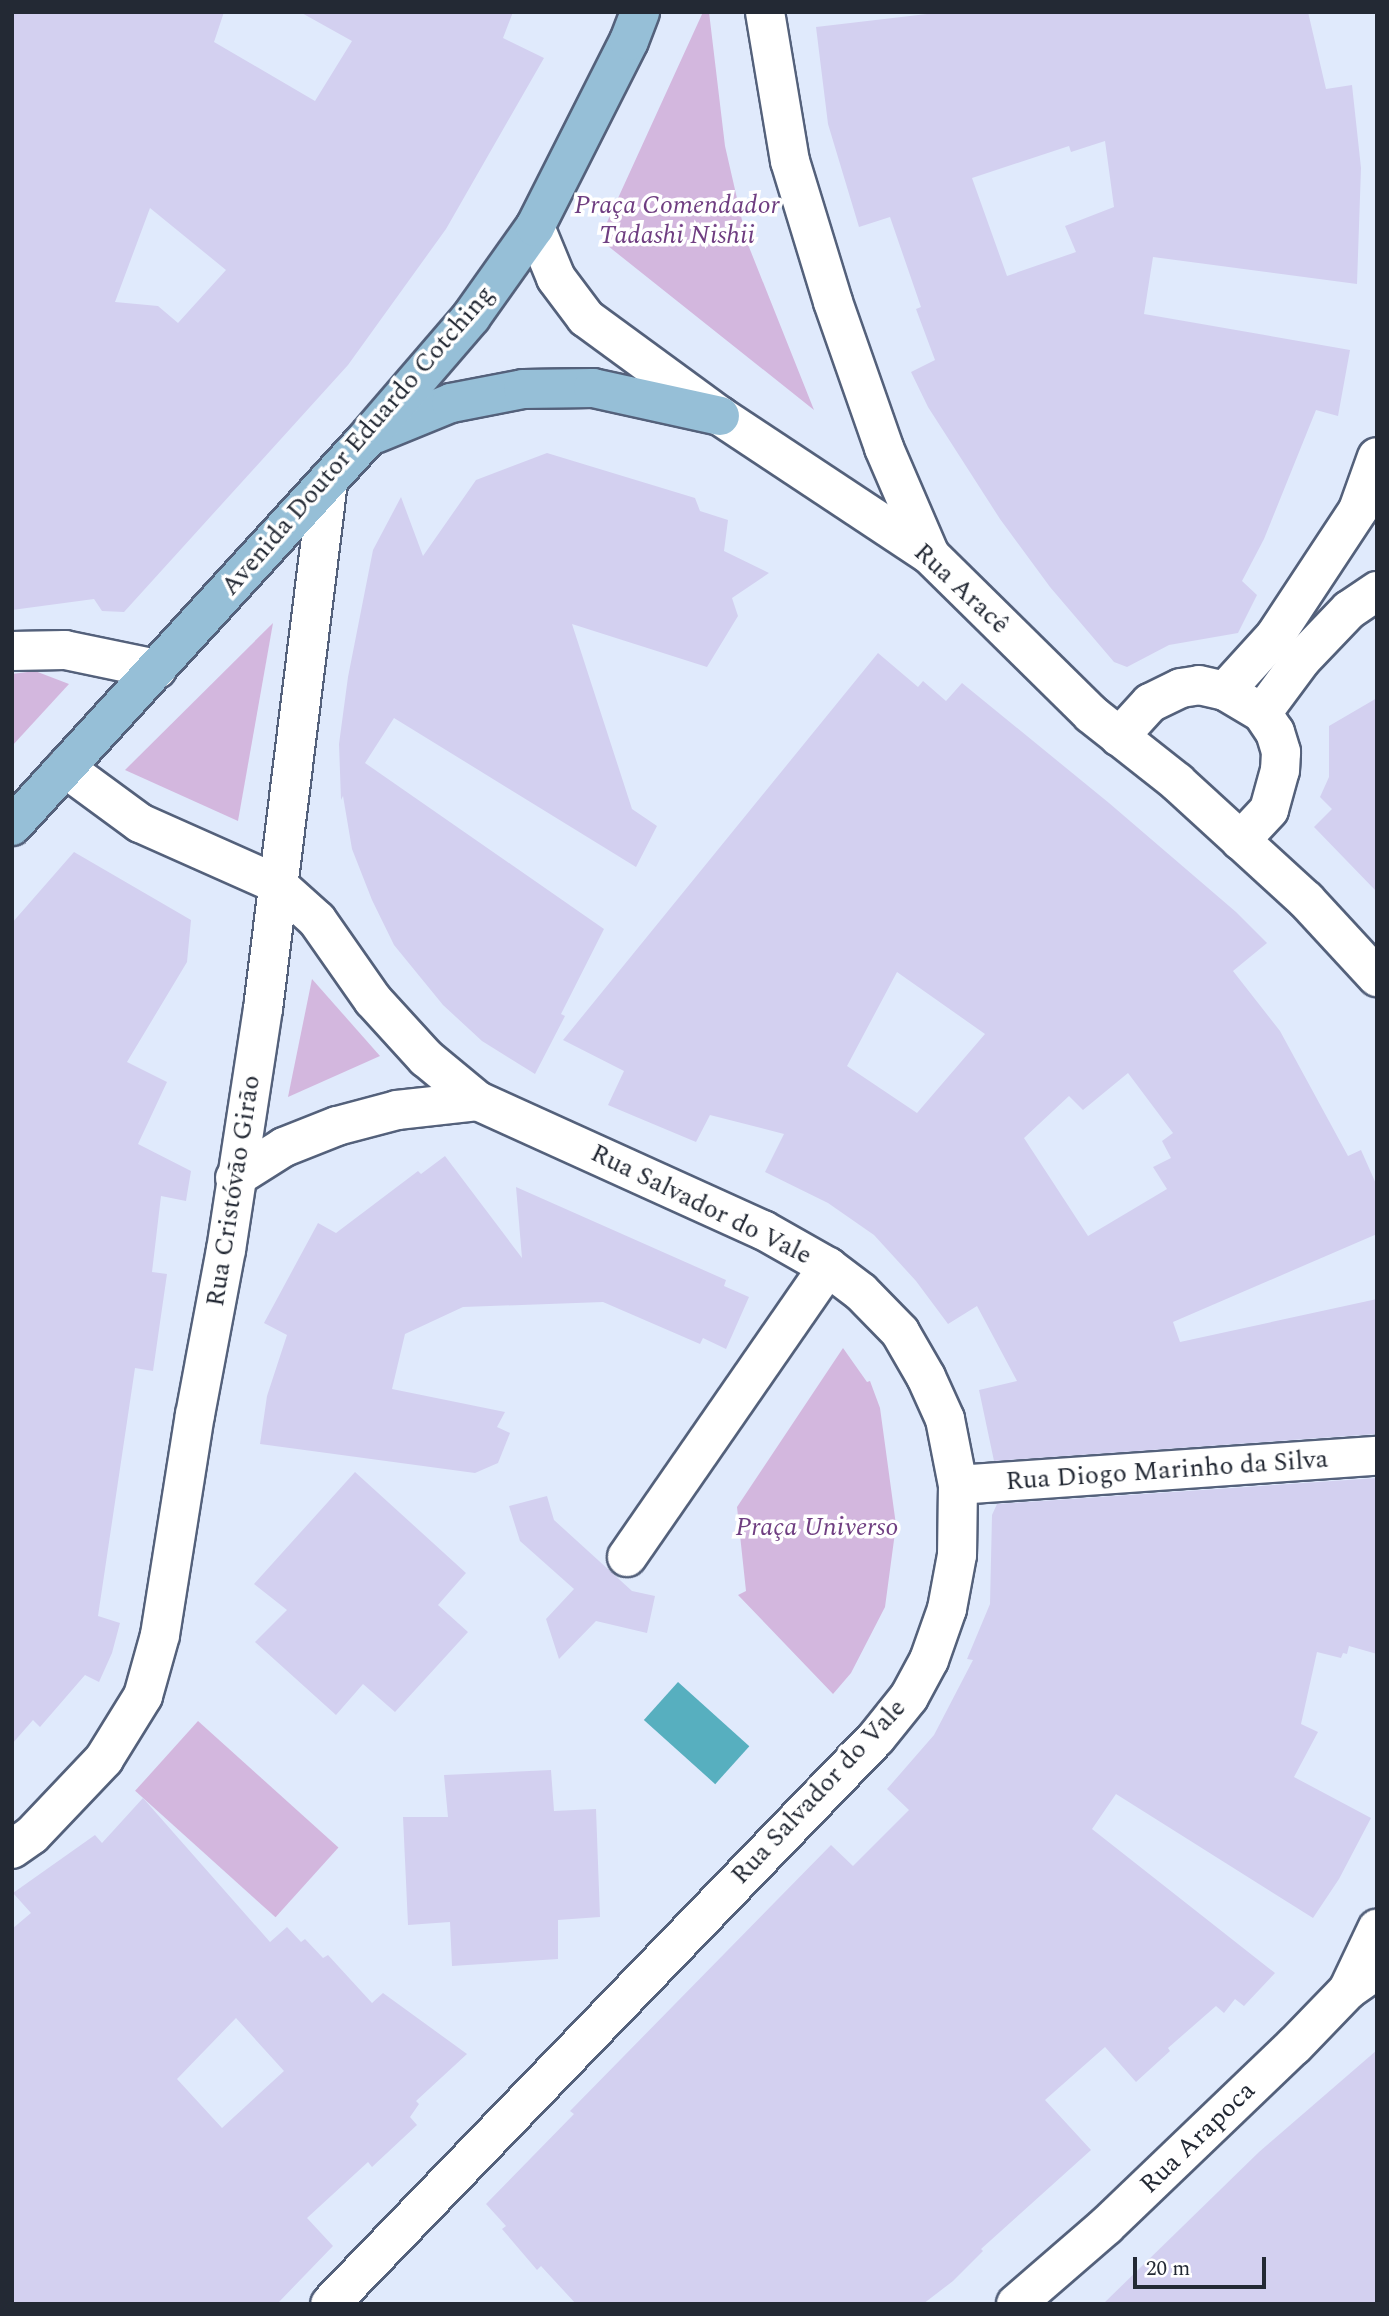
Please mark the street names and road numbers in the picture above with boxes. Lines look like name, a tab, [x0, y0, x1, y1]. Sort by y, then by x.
street label: Avenida Doutor Eduardo Cotching	[215, 280, 501, 602]
street label: Rua Aracê	[907, 537, 1015, 641]
street label: Rua Cristóvão Girão	[200, 1073, 268, 1309]
street label: Rua Salvador do Vale	[585, 1138, 817, 1272]
street label: Rua Diogo Marinho da Silva	[1005, 1444, 1329, 1498]
street label: Rua Salvador do Vale	[725, 1693, 913, 1891]
street label: Rua Arapoca	[1134, 2075, 1262, 2201]

